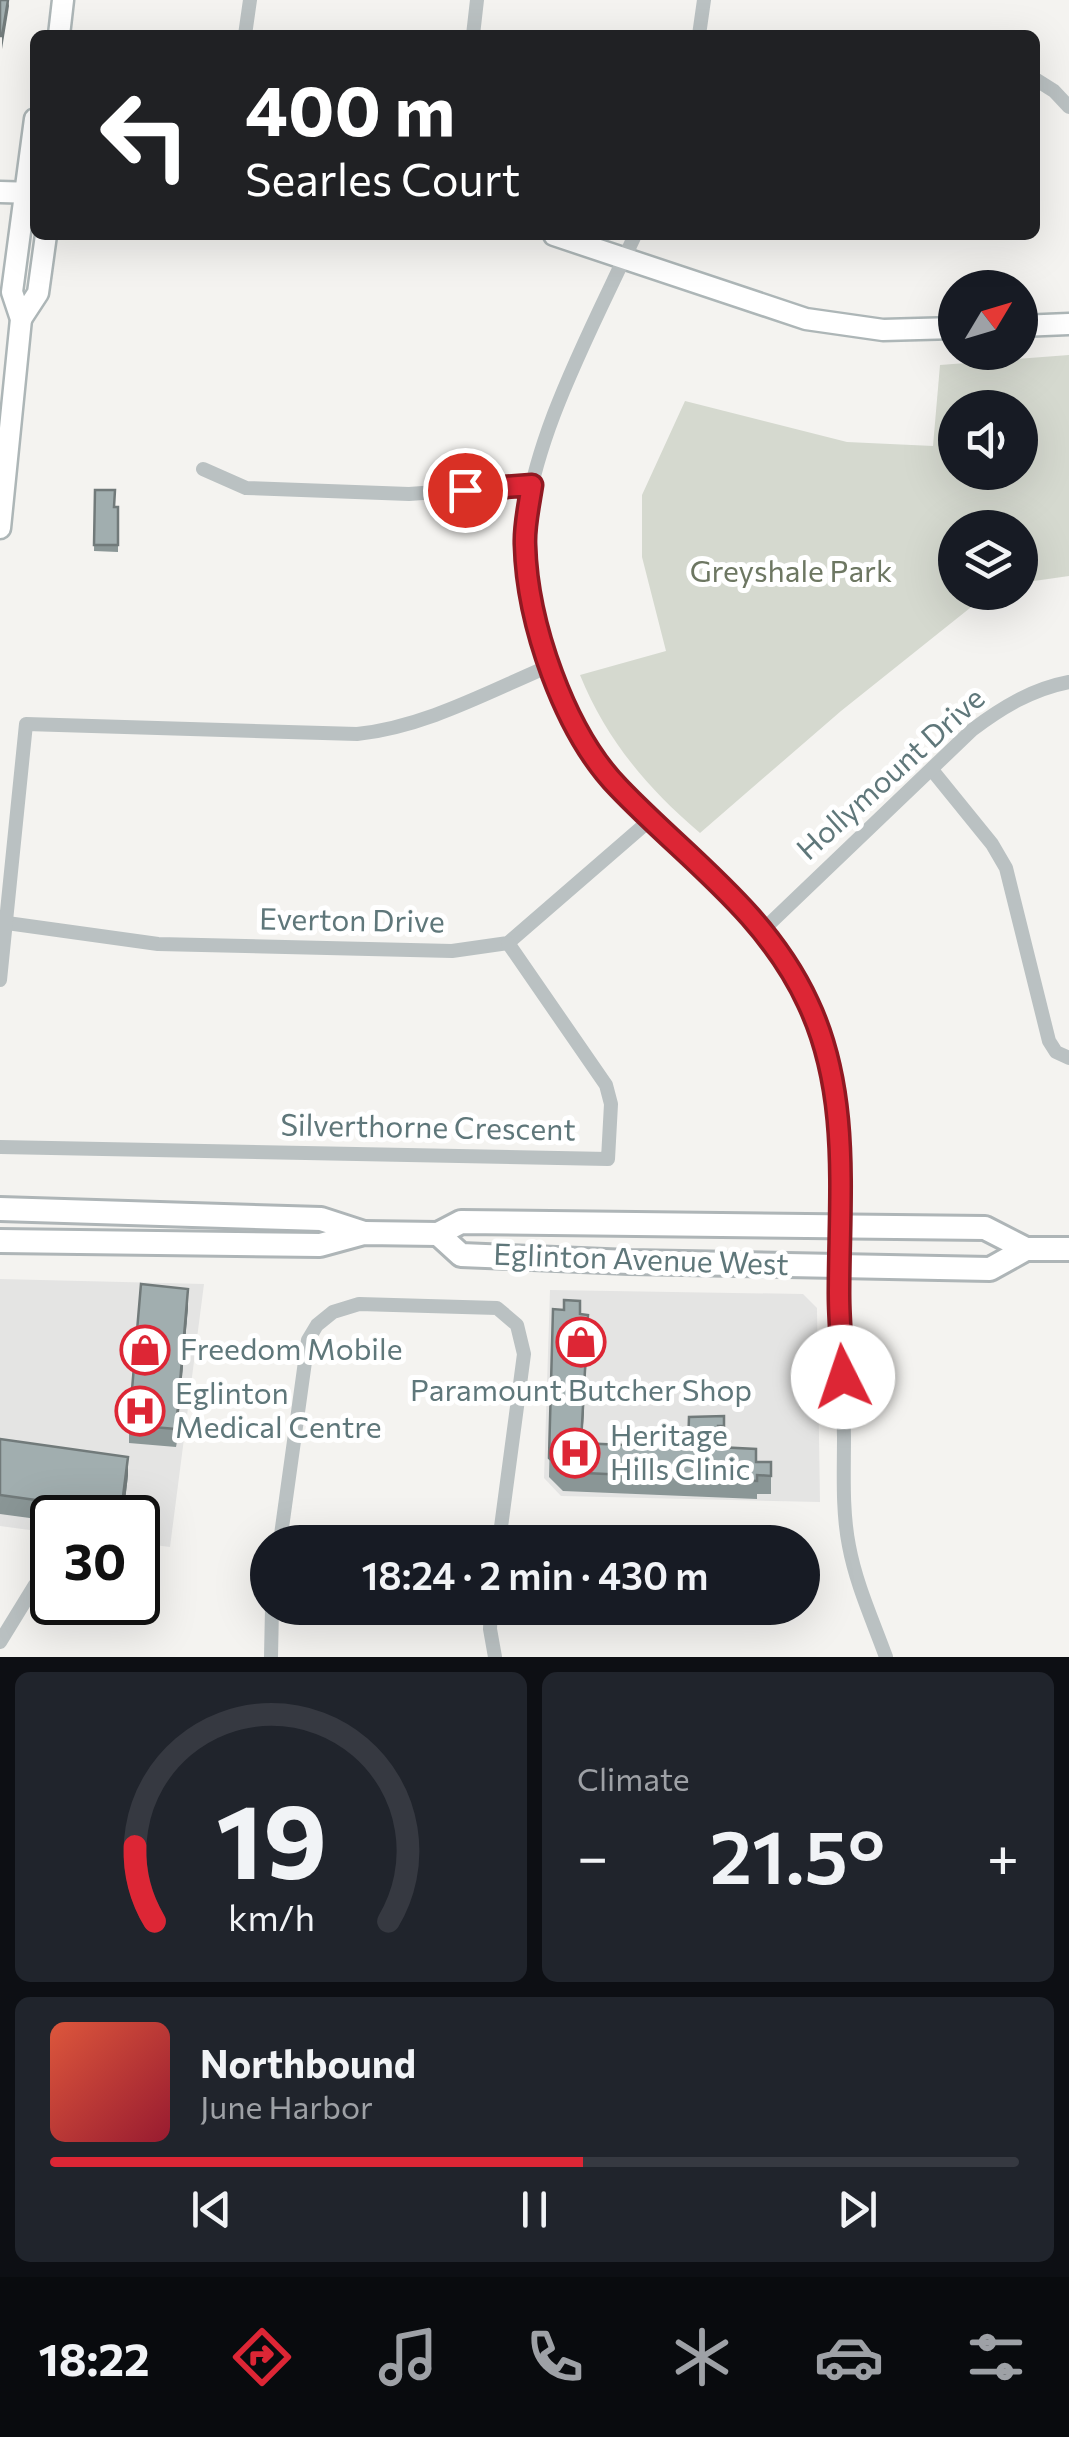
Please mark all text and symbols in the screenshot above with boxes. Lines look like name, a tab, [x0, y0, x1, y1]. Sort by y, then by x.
text: 400 m	[245, 65, 455, 150]
icon: left	[80, 70, 210, 200]
text: Searles Court	[245, 150, 520, 205]
north arrow	[938, 270, 1038, 370]
map controls	[938, 270, 1038, 610]
button: sound	[938, 390, 1038, 490]
pin	[423, 448, 508, 533]
icon: arrive	[438, 463, 493, 518]
button: layers	[938, 510, 1038, 610]
park label: Greyshale Park	[690, 551, 892, 588]
street label: Hollymount Drive	[788, 678, 991, 866]
street label: Everton Drive	[259, 898, 445, 939]
street label: Silverthorne Crescent	[280, 1104, 576, 1147]
street label: Eglinton Avenue West	[493, 1234, 789, 1281]
shop icon: Paramount Butcher Shop	[555, 1316, 607, 1368]
shop icon: Freedom Mobile	[119, 1324, 171, 1376]
position arrow	[791, 1325, 895, 1429]
place label: Freedom Mobile	[180, 1329, 403, 1366]
place label: Paramount Butcher Shop	[410, 1370, 752, 1407]
place label: Eglinton Medical Centre	[175, 1373, 382, 1444]
hospital icon: Eglinton Medical Centre	[114, 1385, 166, 1437]
place label: Heritage Hills Clinic	[610, 1415, 750, 1486]
hospital icon: Heritage Hills Clinic	[549, 1427, 601, 1479]
speed limit sign: 30	[30, 1495, 160, 1625]
text: 18:24 · 2 min · 430 m	[361, 1551, 709, 1598]
text: Climate	[577, 1758, 690, 1798]
text: 19	[215, 1773, 327, 1900]
text: 21.5°	[710, 1808, 885, 1899]
text: −	[577, 1821, 608, 1888]
text: +	[987, 1821, 1019, 1888]
text: km/h	[228, 1895, 314, 1938]
text: Northbound	[200, 2039, 416, 2086]
text: June Harbor	[200, 2086, 373, 2126]
icon: previous	[184, 2182, 239, 2237]
icon: pause	[507, 2182, 562, 2237]
icon: next	[830, 2182, 885, 2237]
icon: directions	[227, 2322, 297, 2392]
icon: music	[373, 2322, 443, 2392]
icon: phone	[520, 2322, 590, 2392]
icon: climate	[667, 2322, 737, 2392]
icon: car	[814, 2322, 884, 2392]
icon: filters	[961, 2322, 1031, 2392]
text: 18:22	[38, 2330, 150, 2385]

